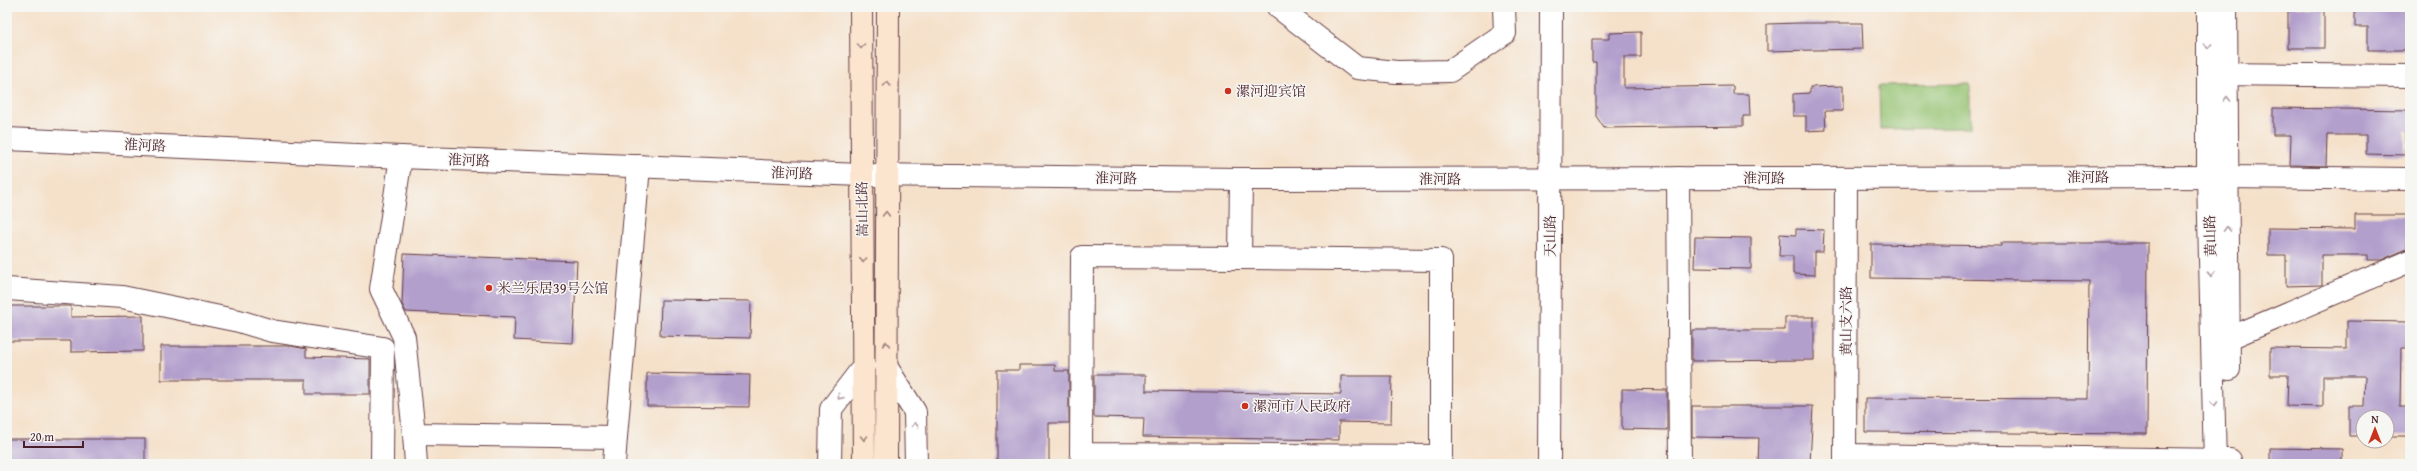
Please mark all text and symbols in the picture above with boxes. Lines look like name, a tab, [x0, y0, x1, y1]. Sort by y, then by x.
one-way arrow	[857, 43, 865, 49]
one-way arrow	[2204, 43, 2212, 49]
one-way arrow	[883, 81, 891, 87]
place label: 漯河迎宾馆	[1236, 81, 1306, 101]
marker: 漯河迎宾馆	[1223, 86, 1233, 96]
one-way arrow	[2223, 96, 2231, 102]
street label: 淮河路	[124, 134, 166, 156]
street label: 淮河路	[448, 149, 490, 171]
street label: 淮河路	[771, 162, 813, 184]
street label: 淮河路	[2067, 167, 2109, 187]
street label: 淮河路	[1095, 168, 1137, 188]
street label: 淮河路	[1743, 168, 1785, 188]
street label: 淮河路	[1419, 169, 1461, 189]
street label: 嵩山北路	[852, 181, 872, 237]
one-way arrow	[882, 211, 890, 217]
street label: 天山路	[1540, 215, 1560, 257]
street label: 黄山路	[2199, 215, 2221, 257]
one-way arrow	[2223, 226, 2231, 232]
one-way arrow	[859, 257, 867, 263]
one-way arrow	[2207, 271, 2215, 277]
place label: 米兰乐居39号公馆	[497, 278, 608, 298]
marker: 米兰乐居39号公馆	[484, 283, 494, 293]
street label: 黄山支六路	[1836, 286, 1856, 356]
one-way arrow	[882, 341, 890, 347]
one-way arrow	[838, 392, 845, 399]
place label: 漯河市人民政府	[1253, 396, 1351, 416]
marker: 漯河市人民政府	[1240, 401, 1250, 411]
one-way arrow	[2210, 401, 2218, 407]
north arrow	[2355, 409, 2395, 449]
text: N	[2371, 411, 2379, 427]
one-way arrow	[911, 422, 919, 428]
scale bar	[24, 423, 83, 449]
text: 20 m	[30, 428, 54, 445]
one-way arrow	[860, 435, 868, 441]

